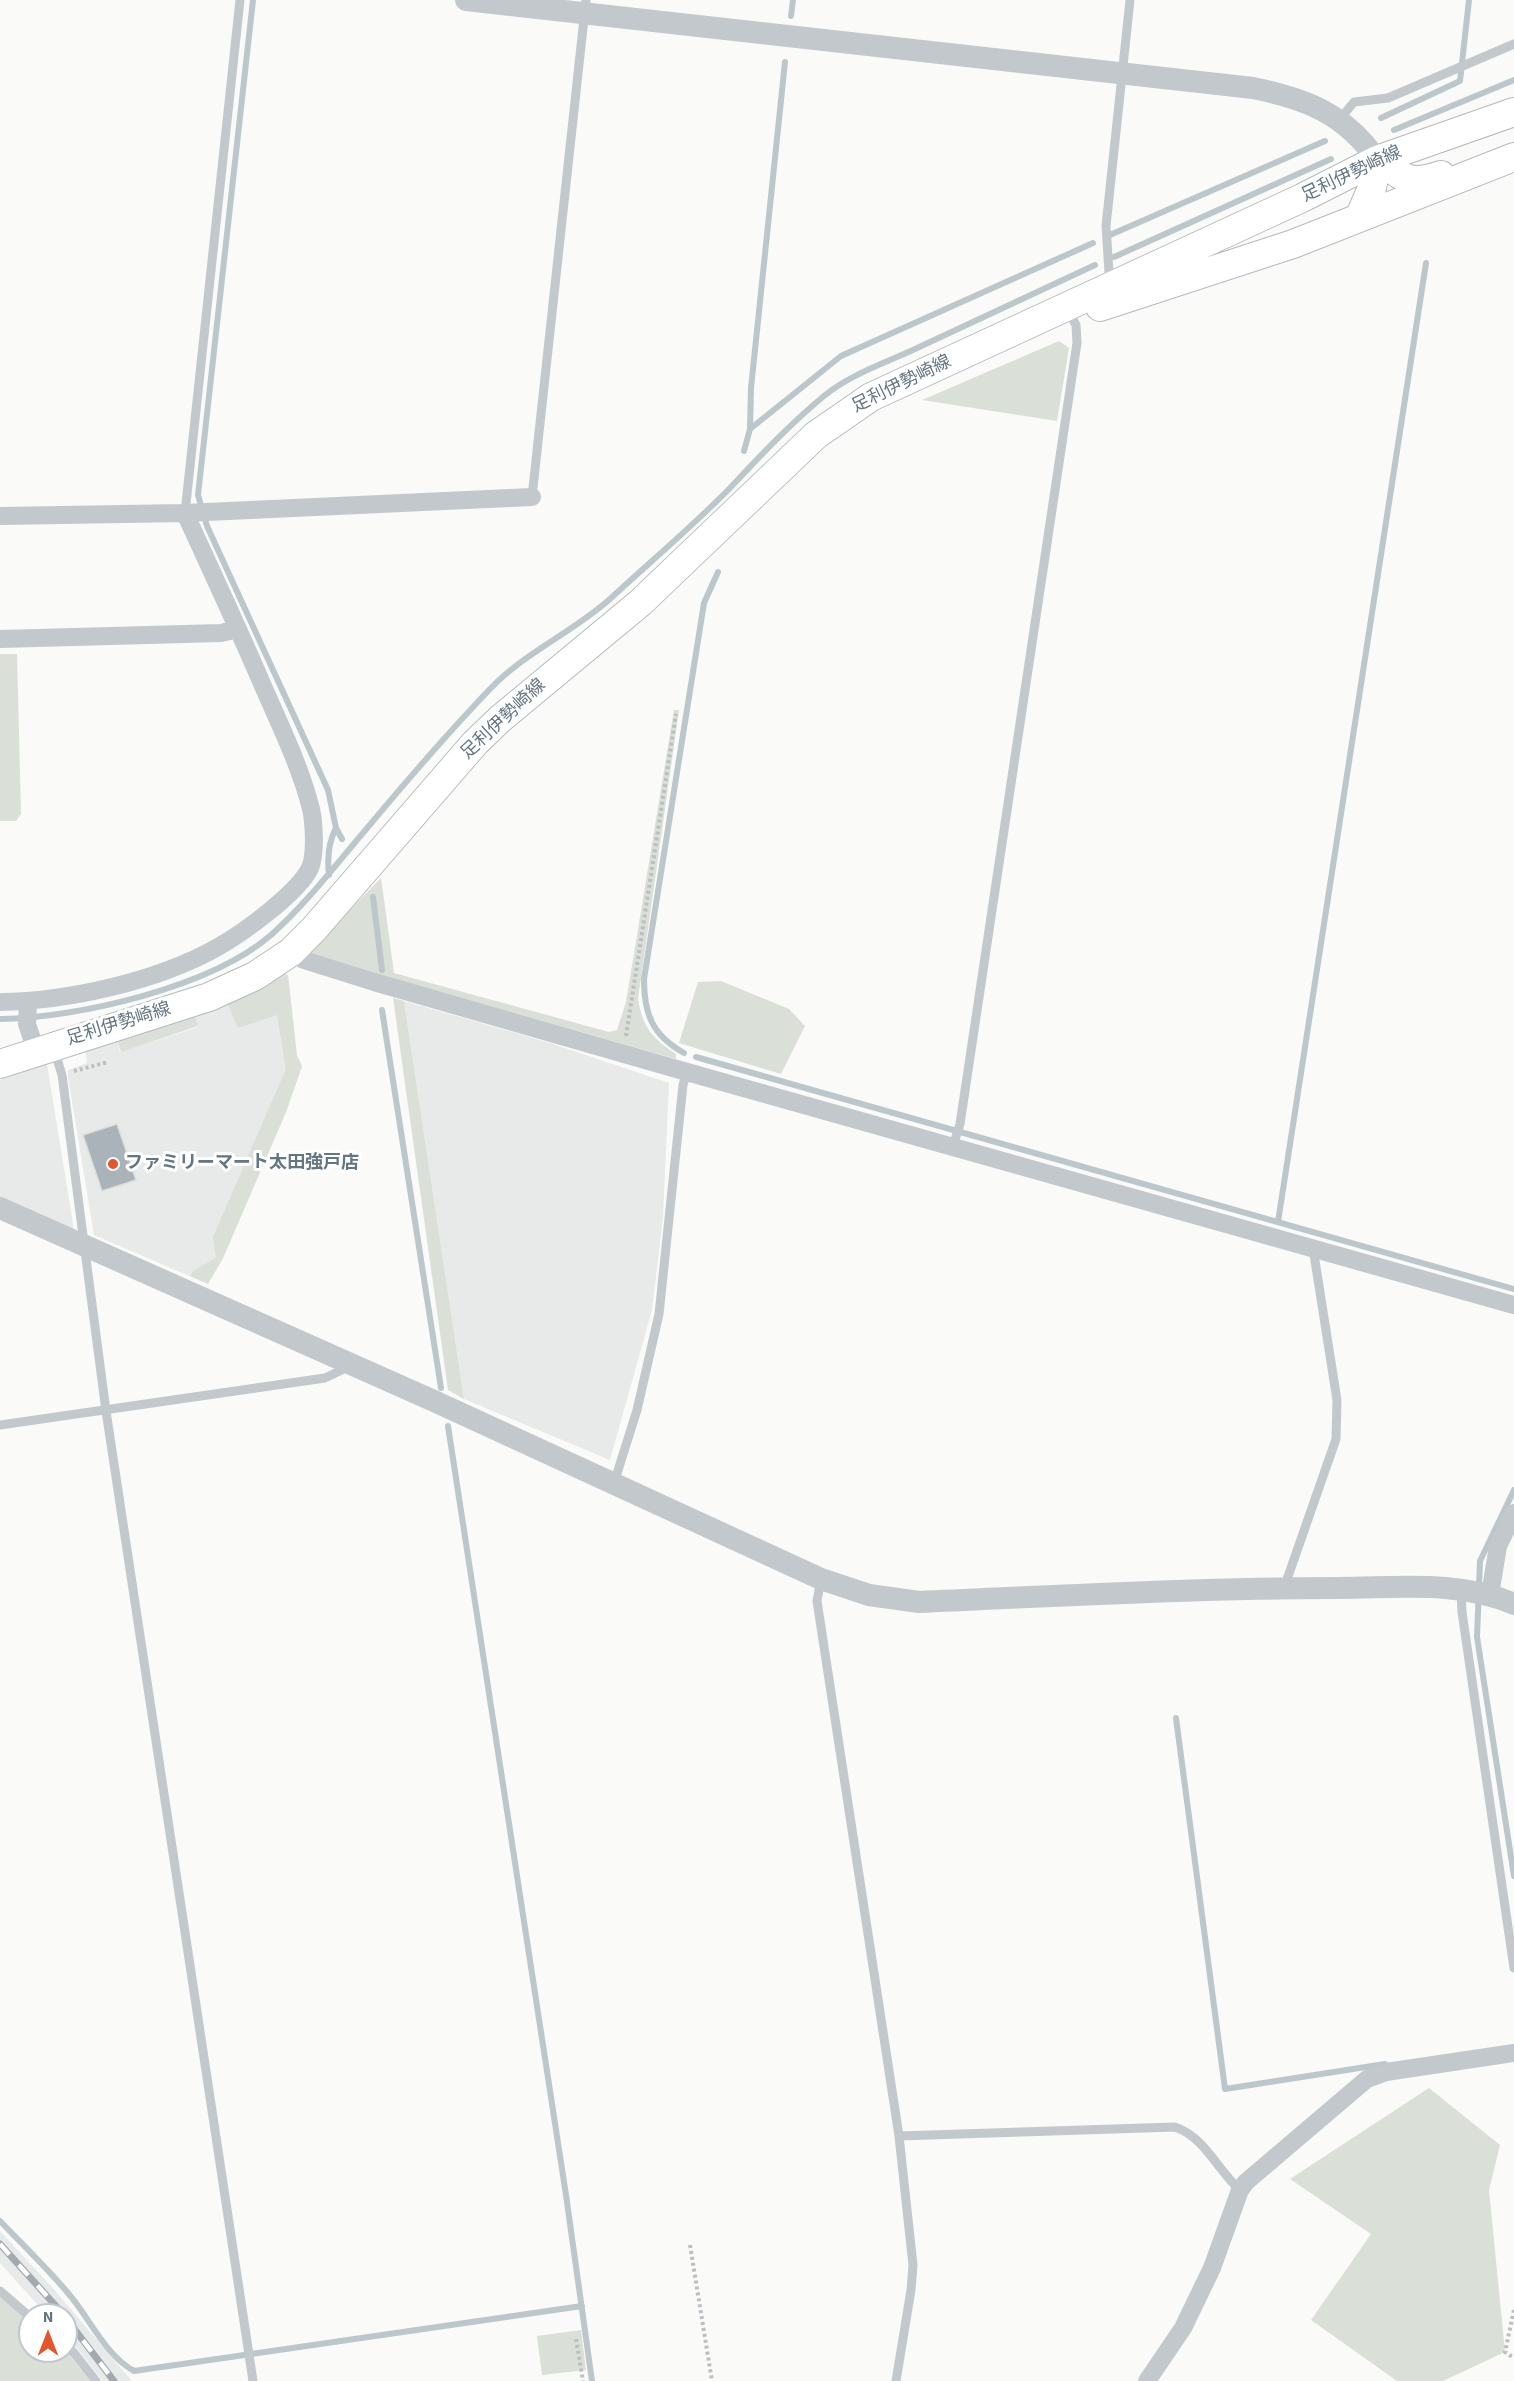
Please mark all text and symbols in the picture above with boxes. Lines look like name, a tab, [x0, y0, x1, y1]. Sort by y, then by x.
street label: 足利伊勢崎線	[1298, 142, 1406, 208]
street label: 足利伊勢崎線	[849, 352, 955, 418]
street label: 足利伊勢崎線	[457, 675, 551, 765]
street label: 足利伊勢崎線	[64, 999, 174, 1051]
place label: ファミリーマート太田強戸店	[125, 1153, 359, 1175]
marker: ファミリーマート太田強戸店	[106, 1157, 120, 1171]
north arrow	[18, 2303, 78, 2363]
text: N	[43, 2306, 53, 2328]

